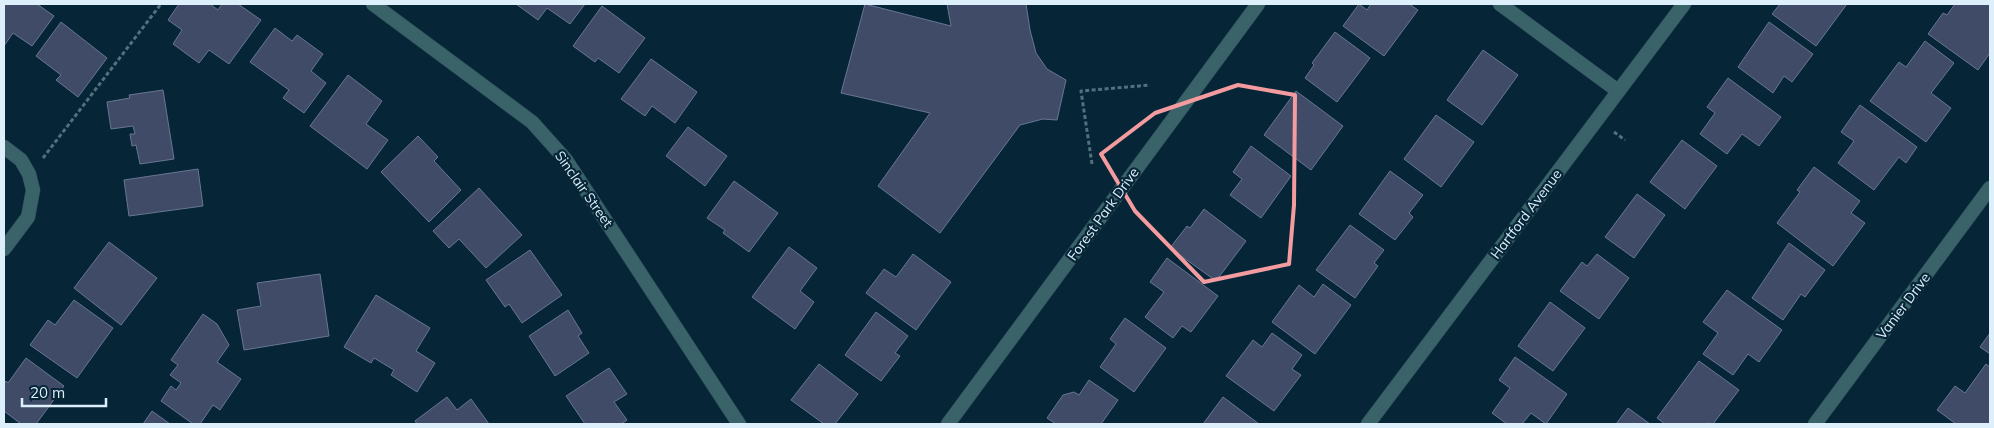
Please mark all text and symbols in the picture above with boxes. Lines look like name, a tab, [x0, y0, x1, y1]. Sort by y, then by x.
street label: Sinclair Street	[551, 147, 617, 231]
street label: Forest Park Drive	[1063, 164, 1143, 264]
street label: Hartford Avenue	[1486, 166, 1566, 262]
street label: Vanier Drive	[1872, 269, 1934, 343]
scale bar	[22, 376, 106, 408]
text: 20 m	[30, 383, 65, 402]

